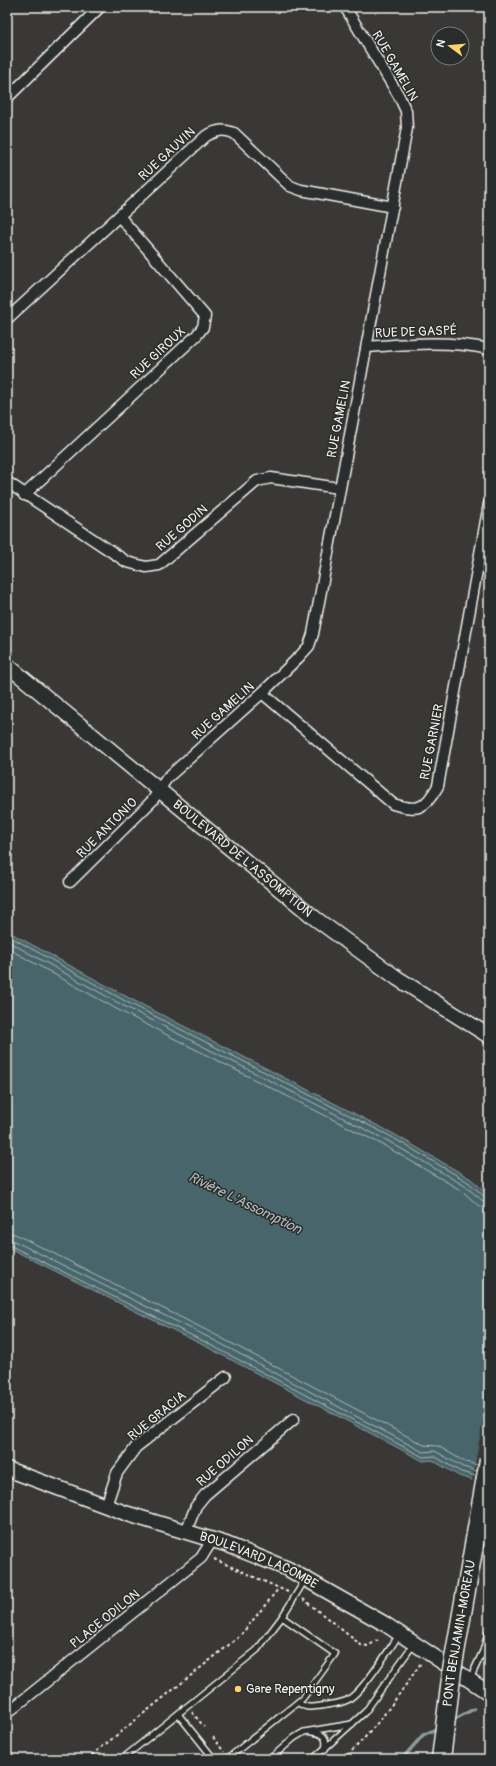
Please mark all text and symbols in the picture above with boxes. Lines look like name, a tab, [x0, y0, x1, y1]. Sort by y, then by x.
north arrow	[430, 26, 470, 66]
street label: RUE GAMELIN	[368, 28, 422, 104]
text: N	[434, 37, 448, 49]
street label: RUE GAUVIN	[135, 124, 199, 184]
street label: RUE GIROUX	[127, 323, 189, 383]
street label: RUE DE GASPÉ	[374, 323, 458, 341]
street label: RUE GAMELIN	[324, 379, 354, 459]
street label: RUE GODIN	[153, 501, 211, 555]
street label: RUE GAMELIN	[188, 679, 258, 743]
street label: RUE GARNIER	[417, 702, 447, 781]
street label: RUE ANTONIO	[73, 794, 141, 862]
street label: BOULEVARD DE L'ASSOMPTION	[169, 797, 316, 921]
water label: Rivière L'Assomption	[186, 1168, 305, 1238]
street label: RUE GRACIA	[125, 1387, 190, 1444]
street label: RUE ODILON	[193, 1432, 257, 1490]
street label: BOULEVARD LACOMBE	[198, 1528, 321, 1592]
street label: PONT BENJAMIN-MOREAU	[440, 1559, 479, 1708]
street label: PLACE ODILON	[67, 1586, 143, 1652]
place label: Gare Repentigny	[246, 1681, 335, 1697]
marker: Gare Repentigny	[233, 1684, 243, 1694]

